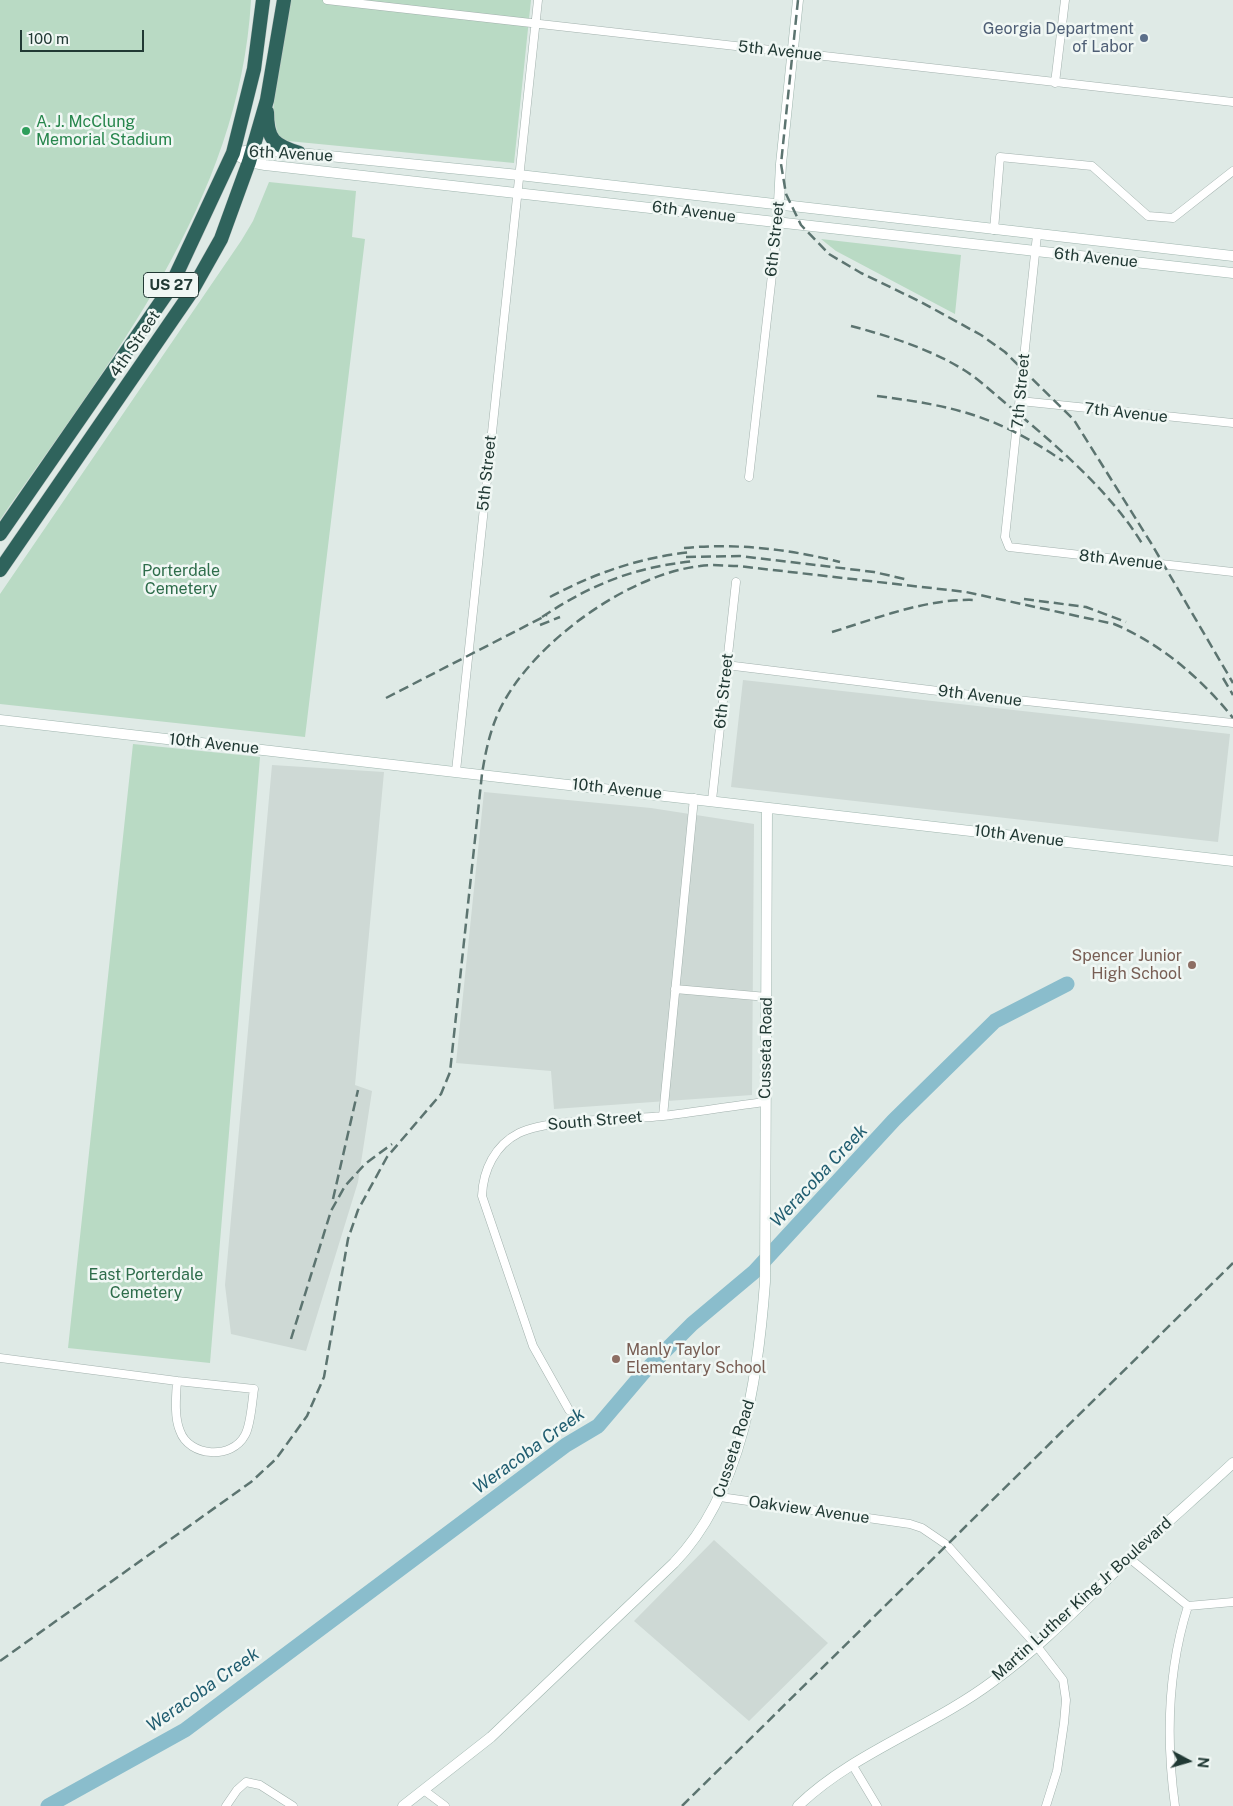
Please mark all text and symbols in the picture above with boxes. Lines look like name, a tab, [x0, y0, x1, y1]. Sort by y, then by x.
place label: Georgia Department of Labor	[983, 19, 1134, 57]
scale bar	[22, 20, 146, 52]
text: 100 m	[28, 30, 69, 47]
marker: Georgia Department of Labor	[1138, 32, 1150, 44]
street label: 5th Avenue	[737, 37, 823, 65]
place label: A. J. McClung Memorial Stadium	[36, 112, 172, 150]
marker: A. J. McClung Memorial Stadium	[20, 125, 32, 137]
street label: 6th Avenue	[248, 142, 334, 166]
street label: 6th Avenue	[651, 197, 737, 227]
street label: 6th Street	[761, 200, 789, 278]
street label: 6th Avenue	[1053, 244, 1139, 272]
road number: US 27	[144, 272, 198, 298]
street label: 4th Street	[106, 307, 164, 381]
street label: 7th Street	[1008, 352, 1034, 430]
street label: 7th Avenue	[1083, 399, 1169, 427]
street label: 5th Street	[473, 434, 501, 512]
street label: 8th Avenue	[1078, 546, 1164, 574]
park label: Porterdale Cemetery	[142, 561, 220, 599]
street label: 6th Street	[710, 652, 738, 730]
street label: 9th Avenue	[937, 681, 1023, 711]
street label: 10th Avenue	[168, 730, 260, 758]
street label: 10th Avenue	[571, 775, 663, 803]
street label: 10th Avenue	[973, 821, 1065, 851]
place label: Spencer Junior High School	[1071, 946, 1182, 984]
marker: Spencer Junior High School	[1186, 959, 1198, 971]
street label: Cusseta Road	[756, 997, 776, 1099]
street label: South Street	[547, 1107, 643, 1135]
water label: Weracoba Creek	[766, 1120, 872, 1232]
park label: East Porterdale Cemetery	[89, 1265, 203, 1303]
place label: Manly Taylor Elementary School	[626, 1340, 766, 1378]
marker: Manly Taylor Elementary School	[610, 1353, 622, 1365]
street label: Cusseta Road	[709, 1398, 759, 1500]
water label: Weracoba Creek	[469, 1403, 589, 1499]
street label: Oakview Avenue	[747, 1492, 871, 1528]
street label: Martin Luther King Jr Boulevard	[988, 1513, 1176, 1685]
water label: Weracoba Creek	[142, 1643, 264, 1737]
north arrow	[1163, 1736, 1213, 1786]
text: N	[1194, 1756, 1211, 1769]

